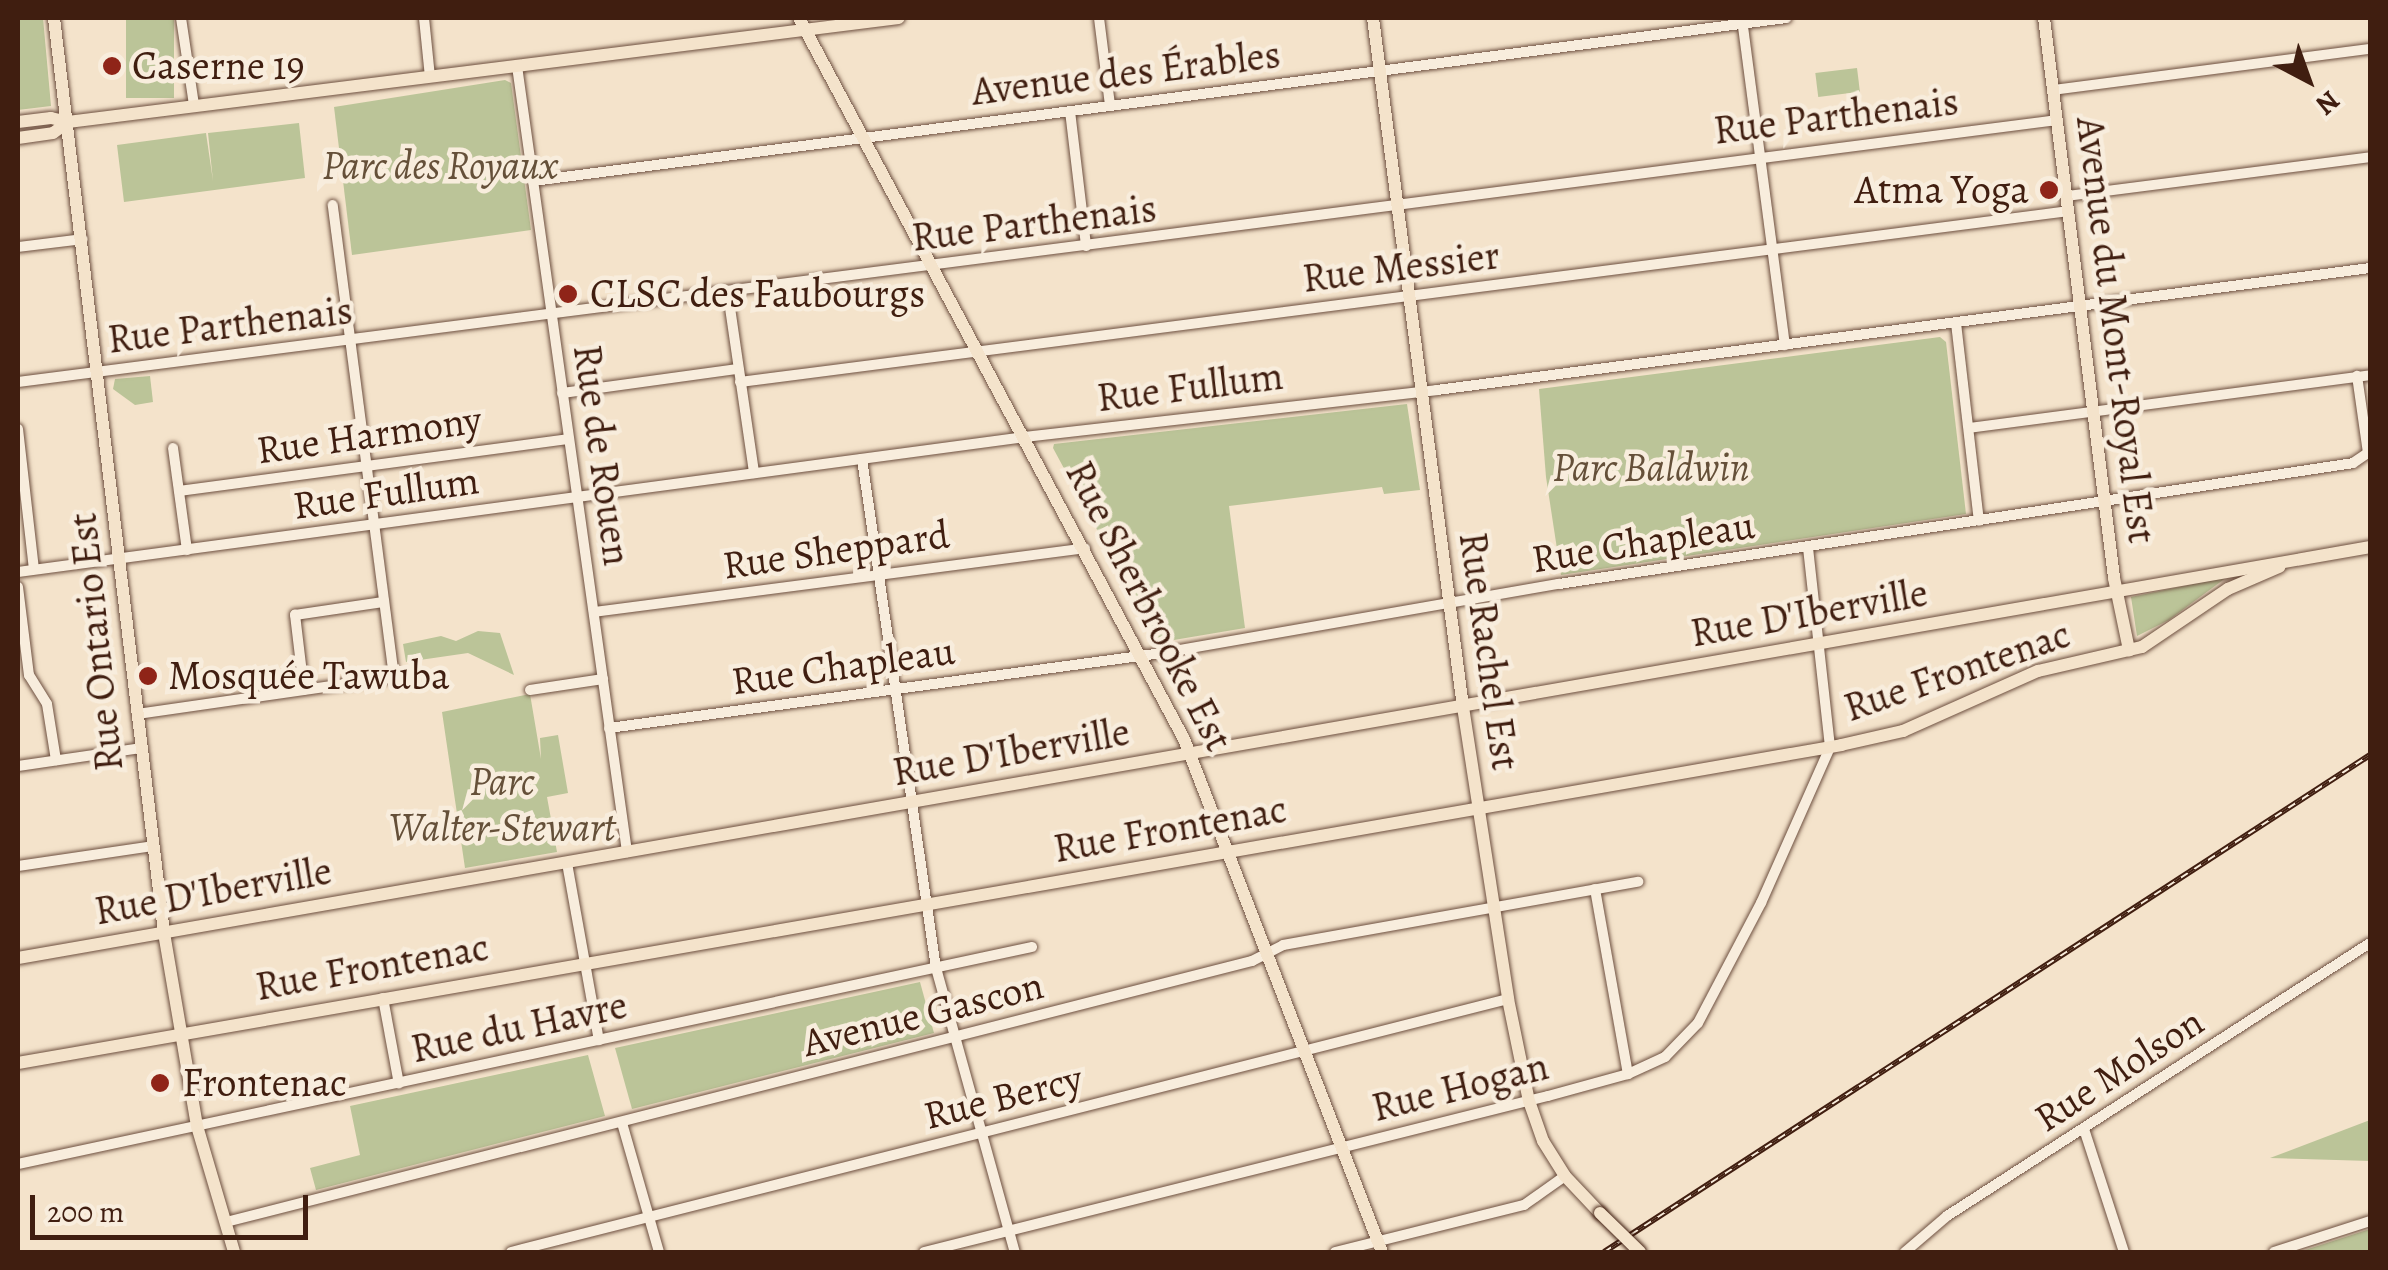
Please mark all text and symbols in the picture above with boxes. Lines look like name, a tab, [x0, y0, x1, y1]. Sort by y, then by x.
street label: Avenue des Érables	[969, 30, 1283, 116]
north arrow	[2258, 30, 2358, 130]
place label: Caserne 19	[132, 42, 305, 90]
marker: Caserne 19	[101, 55, 123, 77]
street label: Rue Parthenais	[1711, 77, 1961, 155]
text: N	[2308, 82, 2348, 124]
street label: Avenue du Mont-Royal Est	[2066, 114, 2166, 546]
park label: Parc des Royaux	[322, 142, 558, 190]
place label: Atma Yoga	[1855, 166, 2029, 214]
marker: Atma Yoga	[2038, 179, 2060, 201]
street label: Rue Parthenais	[909, 184, 1159, 262]
street label: Rue Messier	[1300, 231, 1502, 303]
place label: CLSC des Faubourgs	[590, 270, 925, 318]
marker: CLSC des Faubourgs	[555, 281, 581, 307]
street label: Rue Parthenais	[105, 286, 355, 364]
street label: Rue de Rouen	[563, 341, 641, 569]
street label: Rue Fullum	[1094, 352, 1286, 422]
street label: Rue Harmony	[254, 395, 484, 475]
park label: Parc Baldwin	[1552, 444, 1750, 492]
street label: Rue Sherbrooke Est	[1055, 453, 1243, 759]
street label: Rue Fullum	[290, 456, 482, 530]
street label: Rue Chapleau	[1528, 501, 1758, 583]
street label: Rue Ontario Est	[59, 510, 133, 774]
street label: Rue Sheppard	[720, 510, 952, 590]
street label: Rue Rachel Est	[1449, 529, 1529, 773]
street label: Rue D'Iberville	[1687, 569, 1931, 657]
street label: Rue Frontenac	[1838, 610, 2076, 732]
street label: Rue Chapleau	[728, 627, 958, 705]
place label: Mosquée Tawuba	[168, 652, 450, 700]
marker: Mosquée Tawuba	[137, 665, 159, 687]
street label: Rue D'Iberville	[889, 708, 1133, 796]
park label: Parc Walter-Stewart	[389, 758, 615, 852]
street label: Rue Frontenac	[1050, 785, 1290, 873]
street label: Rue D'Iberville	[91, 847, 335, 935]
street label: Rue Frontenac	[252, 923, 492, 1011]
street label: Avenue Gascon	[798, 961, 1048, 1067]
street label: Rue du Havre	[407, 981, 631, 1073]
street label: Rue Molson	[2026, 998, 2212, 1142]
street label: Rue Hogan	[1367, 1042, 1553, 1132]
street label: Rue Bercy	[919, 1054, 1087, 1140]
place label: Frontenac	[182, 1059, 347, 1107]
marker: Frontenac	[147, 1070, 173, 1096]
scale bar	[35, 1175, 312, 1237]
text: 200 m	[47, 1192, 124, 1232]

